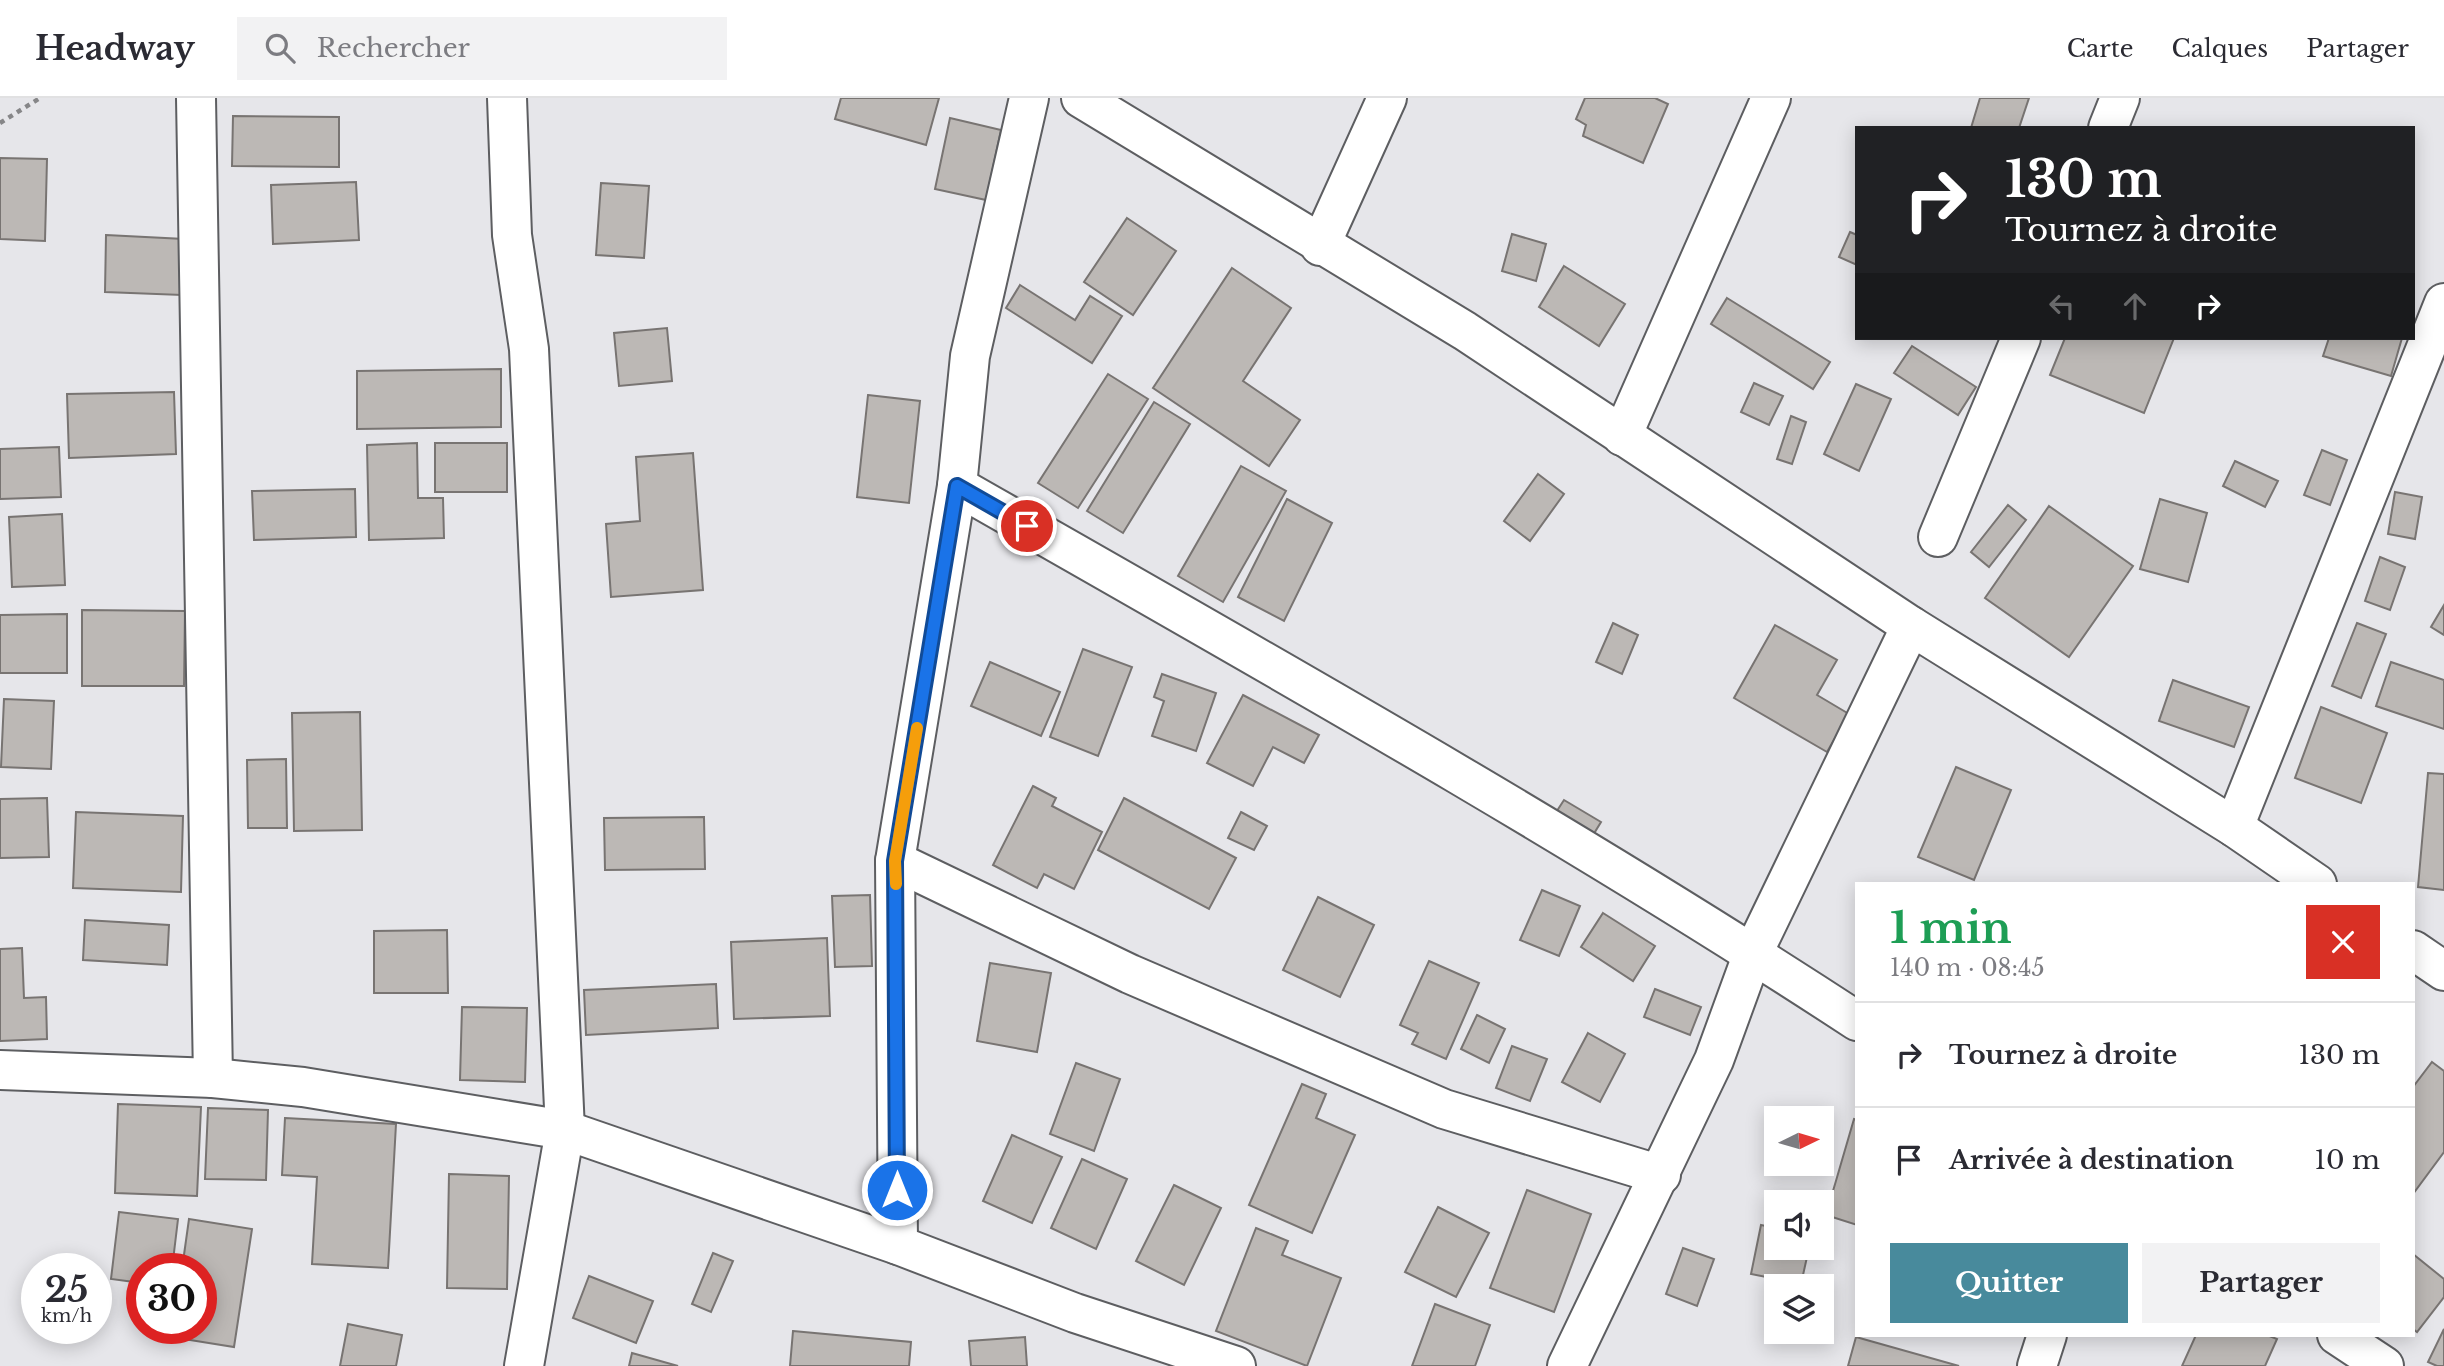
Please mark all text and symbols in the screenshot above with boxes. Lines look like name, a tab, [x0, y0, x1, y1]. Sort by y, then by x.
search box	[237, 17, 727, 80]
text: Headway	[35, 28, 195, 69]
icon: search	[261, 29, 299, 67]
text: Rechercher	[317, 32, 470, 64]
text: Carte	[2067, 34, 2133, 63]
text: Calques	[2171, 34, 2268, 63]
text: Partager	[2306, 34, 2409, 63]
text: 130 m	[2005, 149, 2162, 210]
icon: right	[1890, 154, 1981, 245]
text: Tournez à droite	[2005, 210, 2278, 250]
icon: left	[2043, 287, 2081, 325]
icon: ahead	[2116, 287, 2154, 325]
icon: right	[2189, 287, 2227, 325]
pin	[997, 496, 1057, 556]
icon: arrive	[1008, 507, 1046, 545]
text: 1 min	[1890, 902, 2012, 954]
button: close	[2306, 905, 2380, 979]
text: 140 m · 08:45	[1890, 954, 2045, 982]
icon: right	[1890, 1036, 1928, 1074]
text: Tournez à droite	[1949, 1039, 2177, 1071]
text: 130 m	[2298, 1039, 2380, 1071]
north arrow	[1764, 1106, 1834, 1176]
map controls	[1764, 1106, 1834, 1344]
icon: arrive	[1890, 1141, 1928, 1179]
text: Arrivée à destination	[1949, 1144, 2234, 1176]
text: 10 m	[2314, 1144, 2380, 1176]
position arrow	[860, 1153, 934, 1227]
button: sound	[1764, 1190, 1834, 1260]
button: Quitter	[1890, 1243, 2128, 1323]
button: Partager	[2142, 1243, 2380, 1323]
speed limit sign: 30	[126, 1253, 217, 1344]
text: 25	[45, 1268, 88, 1311]
button: layers	[1764, 1274, 1834, 1344]
text: km/h	[41, 1305, 92, 1327]

